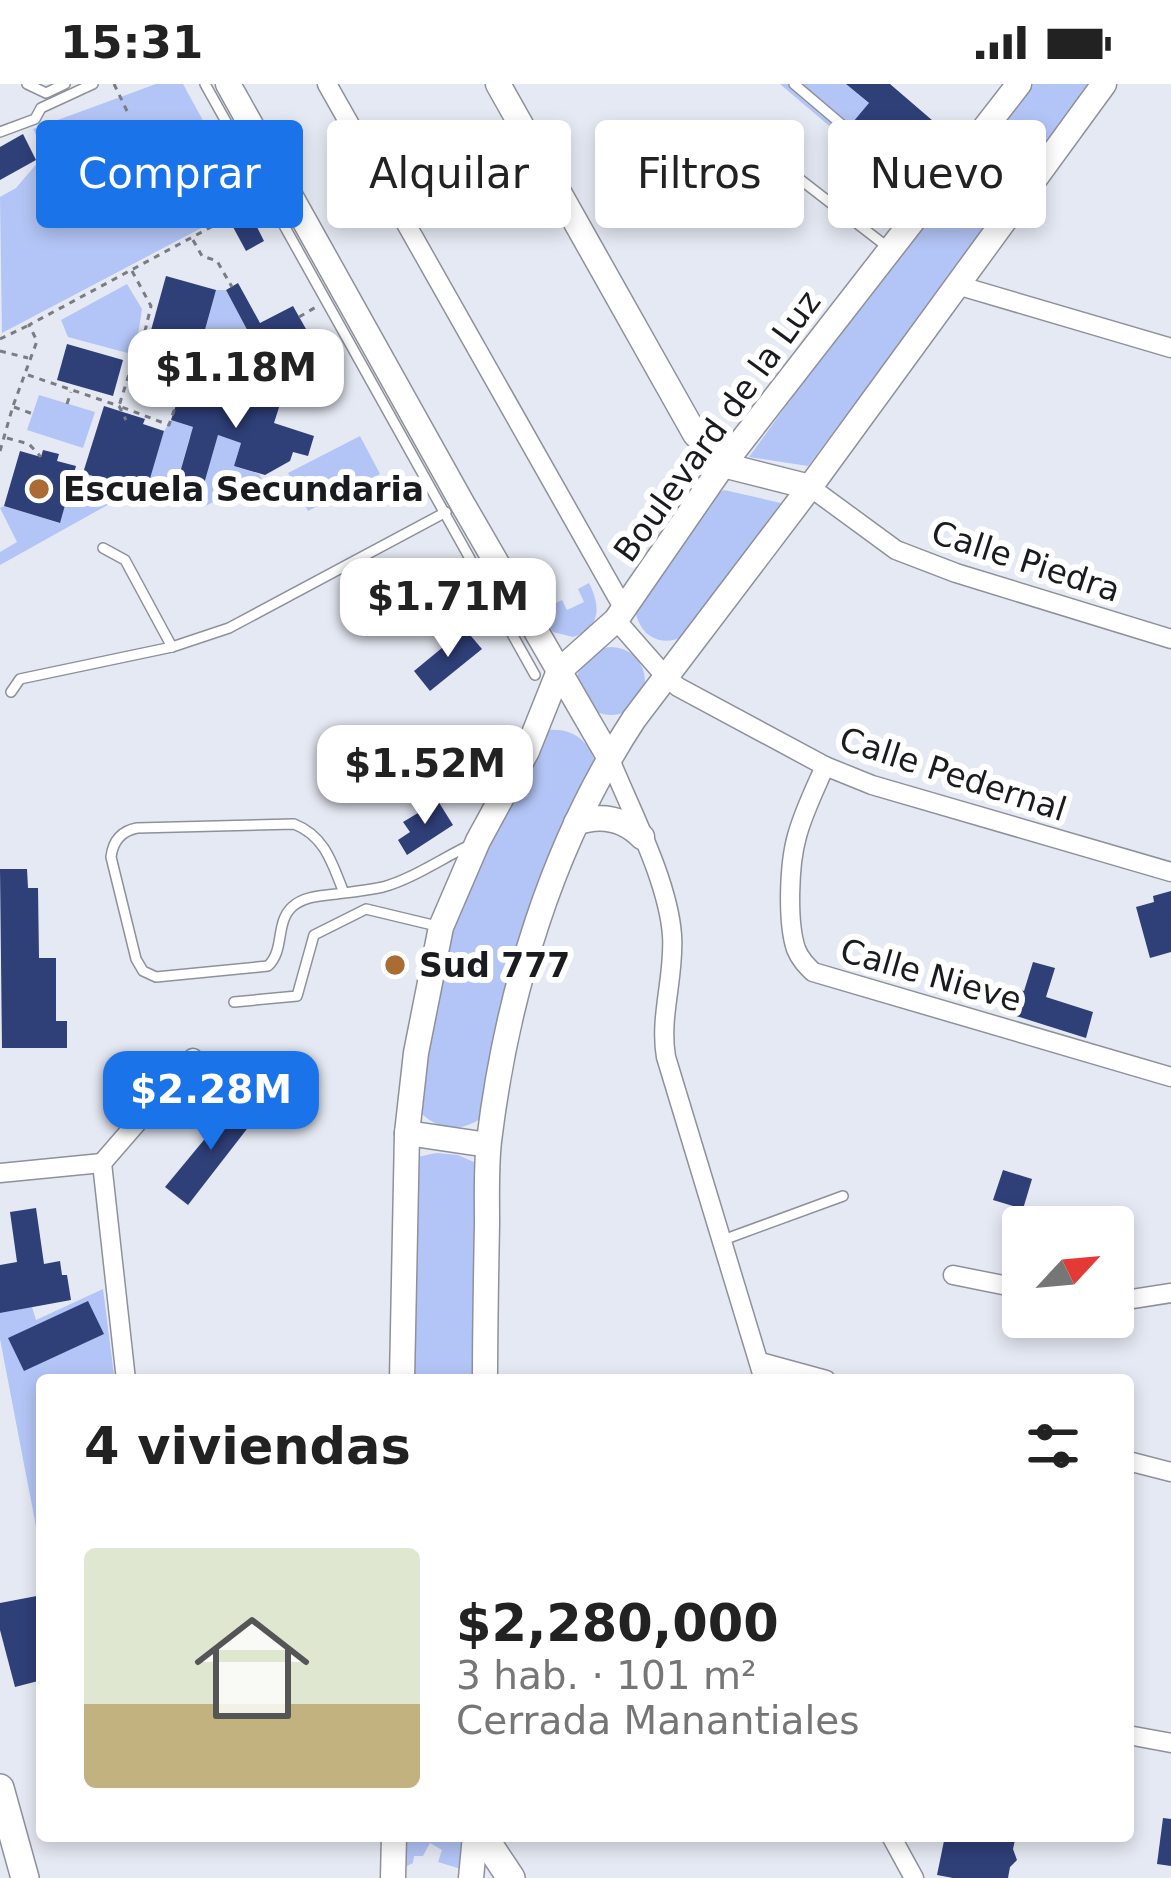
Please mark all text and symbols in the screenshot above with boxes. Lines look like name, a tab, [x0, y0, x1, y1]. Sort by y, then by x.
text: 15:31	[60, 16, 203, 69]
chip: Comprar	[36, 120, 303, 228]
chip: Alquilar	[327, 120, 571, 228]
chip: Filtros	[595, 120, 804, 228]
chip: Nuevo	[828, 120, 1046, 228]
street label: Boulevard de la Luz	[606, 283, 828, 569]
pin: $1.18M	[138, 329, 334, 431]
text: $1.18M	[155, 345, 317, 390]
place label: Escuela Secundaria	[63, 470, 424, 509]
marker: Escuela Secundaria	[26, 476, 52, 502]
street label: Calle Piedra	[927, 512, 1125, 610]
pin: $1.71M	[350, 558, 546, 660]
text: $1.71M	[367, 574, 529, 619]
street label: Calle Pedernal	[835, 719, 1071, 829]
pin: $1.52M	[327, 725, 523, 827]
text: $1.52M	[344, 741, 506, 786]
street label: Calle Nieve	[836, 931, 1026, 1019]
place label: Sud 777	[419, 946, 570, 985]
marker: Sud 777	[382, 952, 408, 978]
pin: $2.28M	[113, 1051, 309, 1153]
text: $2.28M	[130, 1067, 292, 1112]
north arrow	[1002, 1206, 1134, 1338]
map controls	[1002, 1206, 1134, 1338]
icon: filters	[1020, 1413, 1086, 1479]
text: 4 viviendas	[84, 1417, 411, 1476]
text: $2,280,000	[456, 1594, 779, 1653]
icon: home	[180, 1596, 324, 1740]
text: 3 hab. · 101 m²	[456, 1653, 757, 1698]
text: Cerrada Manantiales	[456, 1698, 860, 1743]

